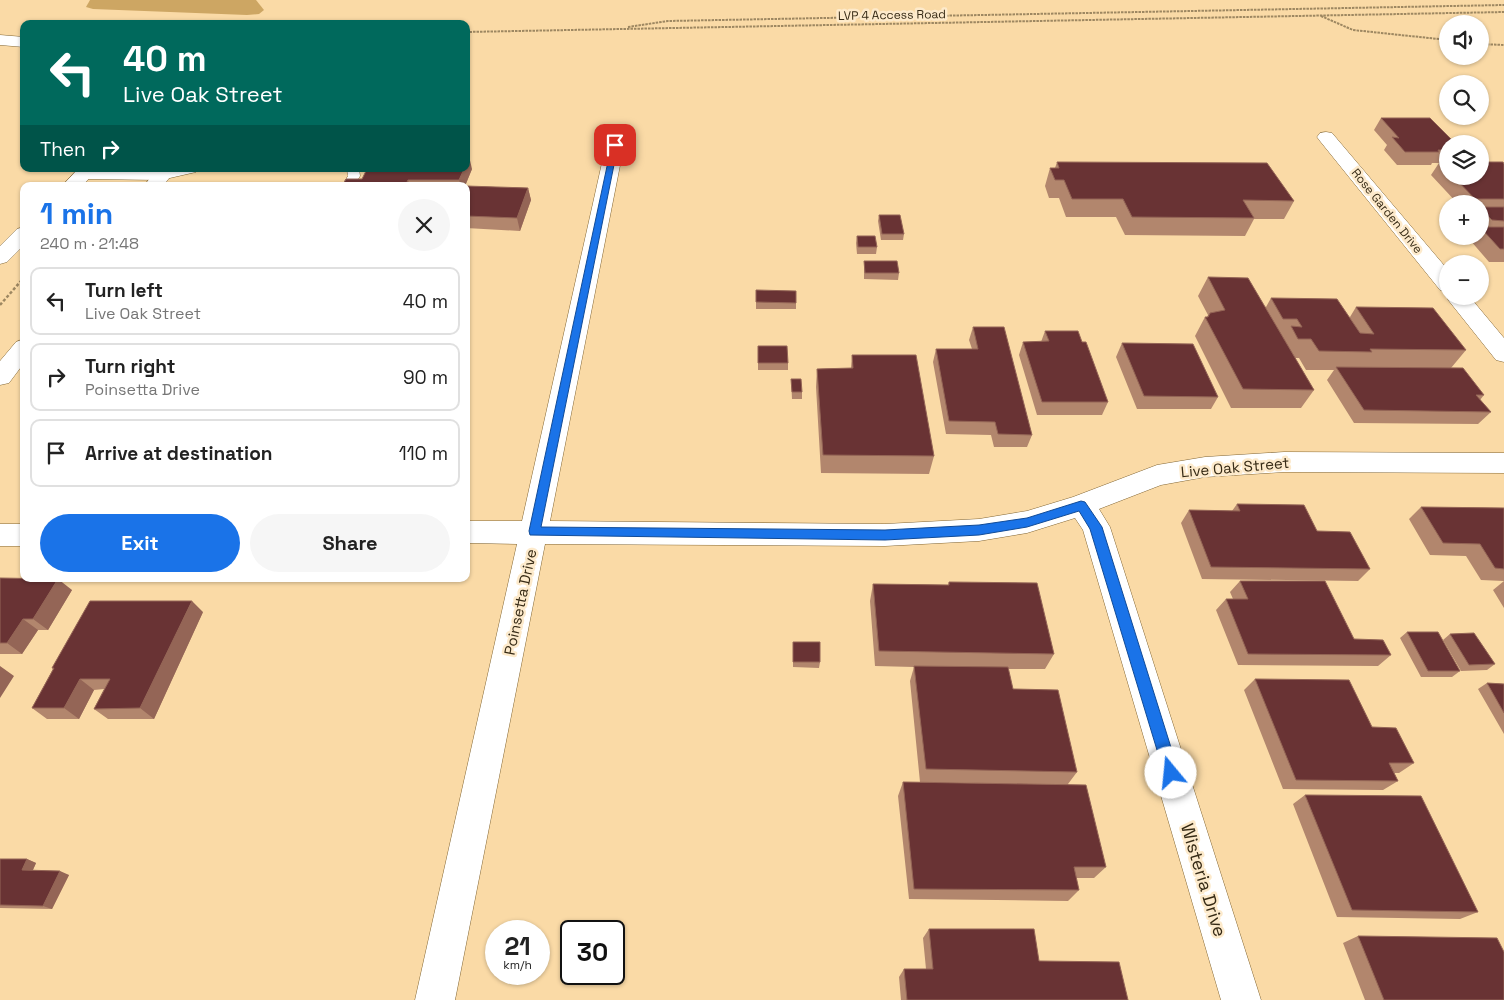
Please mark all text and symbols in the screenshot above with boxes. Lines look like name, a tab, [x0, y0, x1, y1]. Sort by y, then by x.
street label: LVP 4 Access Road	[838, 6, 946, 24]
map controls	[1439, 15, 1489, 305]
button: sound	[1439, 15, 1489, 65]
text: 40 m	[123, 37, 207, 81]
icon: left	[40, 40, 105, 105]
button: search	[1439, 75, 1489, 125]
text: Live Oak Street	[123, 80, 283, 108]
pin	[594, 124, 636, 166]
icon: arrive	[601, 131, 629, 159]
icon: right	[96, 135, 124, 163]
button: layers	[1439, 135, 1489, 185]
text: Then	[40, 137, 86, 162]
street label: Rose Garden Drive	[1348, 165, 1426, 257]
text: 1 min	[40, 194, 113, 233]
button: +	[1439, 195, 1489, 245]
button: close	[398, 199, 450, 251]
text: 240 m · 21:48	[40, 233, 139, 254]
button: −	[1439, 255, 1489, 305]
text: Turn left	[85, 278, 163, 303]
icon: left	[42, 287, 70, 315]
text: 40 m	[403, 289, 448, 314]
text: Live Oak Street	[85, 303, 201, 324]
text: Turn right	[85, 354, 175, 379]
icon: right	[42, 363, 70, 391]
text: 90 m	[403, 365, 448, 390]
text: Poinsetta Drive	[85, 379, 200, 400]
icon: arrive	[42, 439, 70, 467]
text: Arrive at destination	[85, 441, 273, 466]
text: 110 m	[399, 441, 448, 466]
street label: Live Oak Street	[1180, 453, 1290, 481]
button: Exit	[40, 514, 240, 572]
button: Share	[250, 514, 450, 572]
street label: Poinsetta Drive	[499, 547, 541, 657]
position arrow	[1144, 746, 1196, 798]
street label: Wisteria Drive	[1176, 821, 1232, 939]
speed limit sign: 30	[560, 920, 625, 985]
text: 21	[504, 930, 531, 962]
text: km/h	[503, 957, 532, 973]

